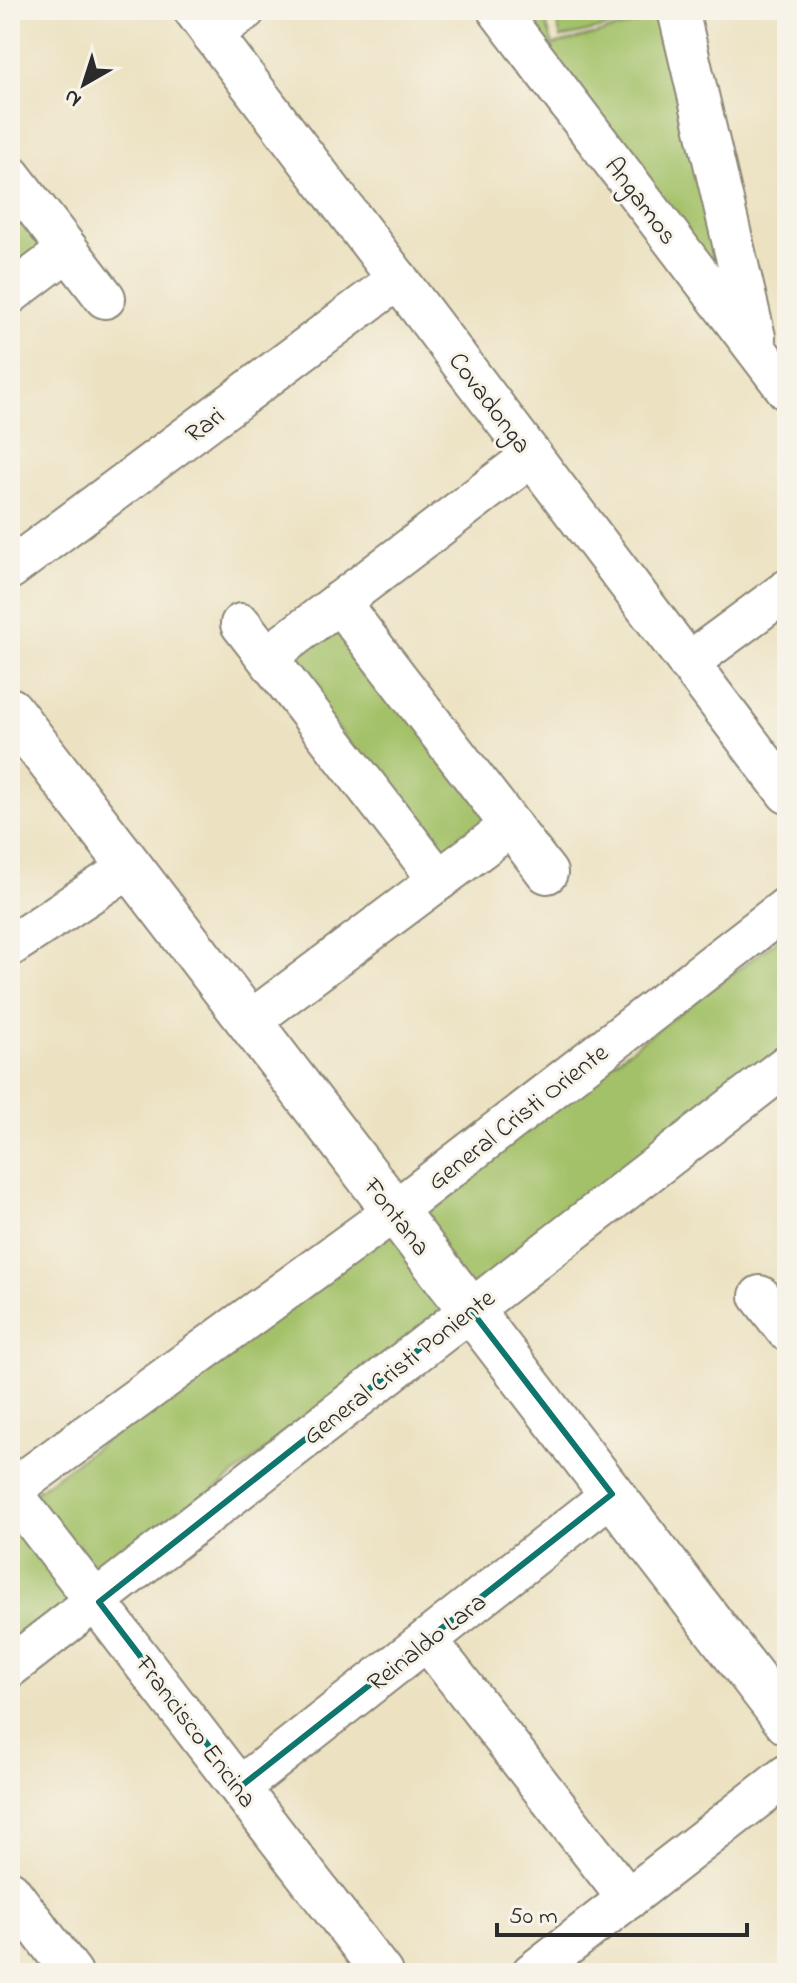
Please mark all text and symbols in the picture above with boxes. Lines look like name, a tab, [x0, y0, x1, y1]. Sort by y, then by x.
north arrow	[44, 44, 124, 124]
text: N	[57, 80, 89, 114]
street label: Angamos	[594, 150, 685, 254]
street label: Covadonga	[438, 345, 539, 463]
street label: Rari	[178, 399, 234, 454]
street label: General Cristi Oriente	[420, 1035, 618, 1201]
street label: Fontana	[352, 1170, 438, 1265]
street label: General Cristi Poniente	[296, 1281, 504, 1456]
street label: Reinaldo Lara	[360, 1585, 496, 1702]
street label: Francisco Encina	[124, 1648, 265, 1817]
scale bar	[497, 1887, 747, 1937]
text: 50 m	[509, 1900, 558, 1935]

